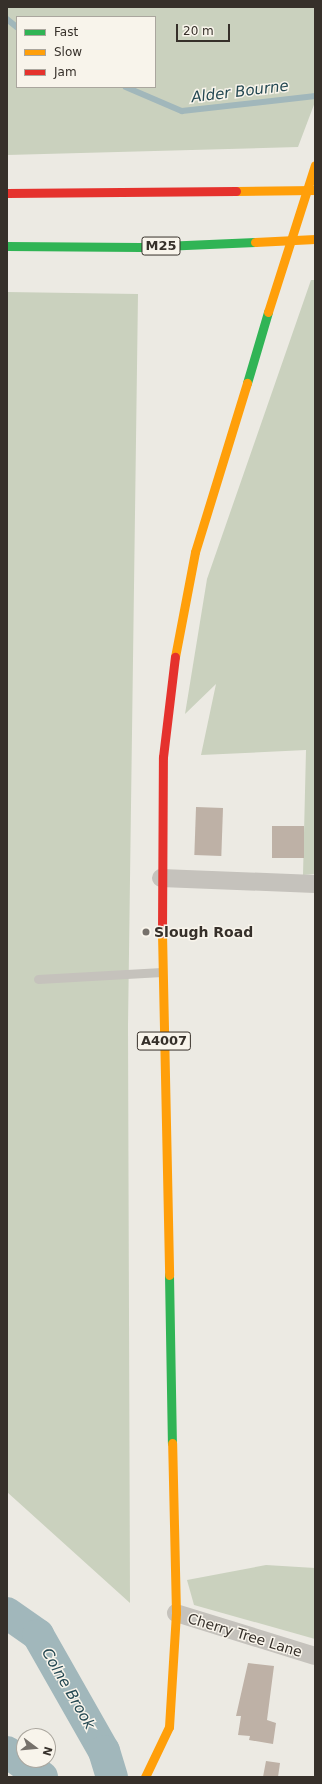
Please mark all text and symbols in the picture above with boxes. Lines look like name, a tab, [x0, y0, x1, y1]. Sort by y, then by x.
legend	[16, 16, 156, 88]
scale bar	[178, 16, 232, 42]
text: 20 m	[183, 24, 214, 38]
text: Fast	[54, 25, 78, 39]
text: Slow	[54, 45, 82, 59]
text: Jam	[54, 65, 77, 79]
water label: Alder Bourne	[190, 77, 290, 107]
road number: M25	[141, 235, 181, 257]
place label: Slough Road	[154, 924, 253, 940]
marker: Slough Road	[141, 927, 151, 937]
road number: A4007	[136, 1030, 192, 1052]
street label: Cherry Tree Lane	[186, 1610, 304, 1660]
water label: Colne Brook	[38, 1645, 98, 1733]
north arrow	[16, 1728, 56, 1768]
text: N	[40, 1745, 55, 1757]

